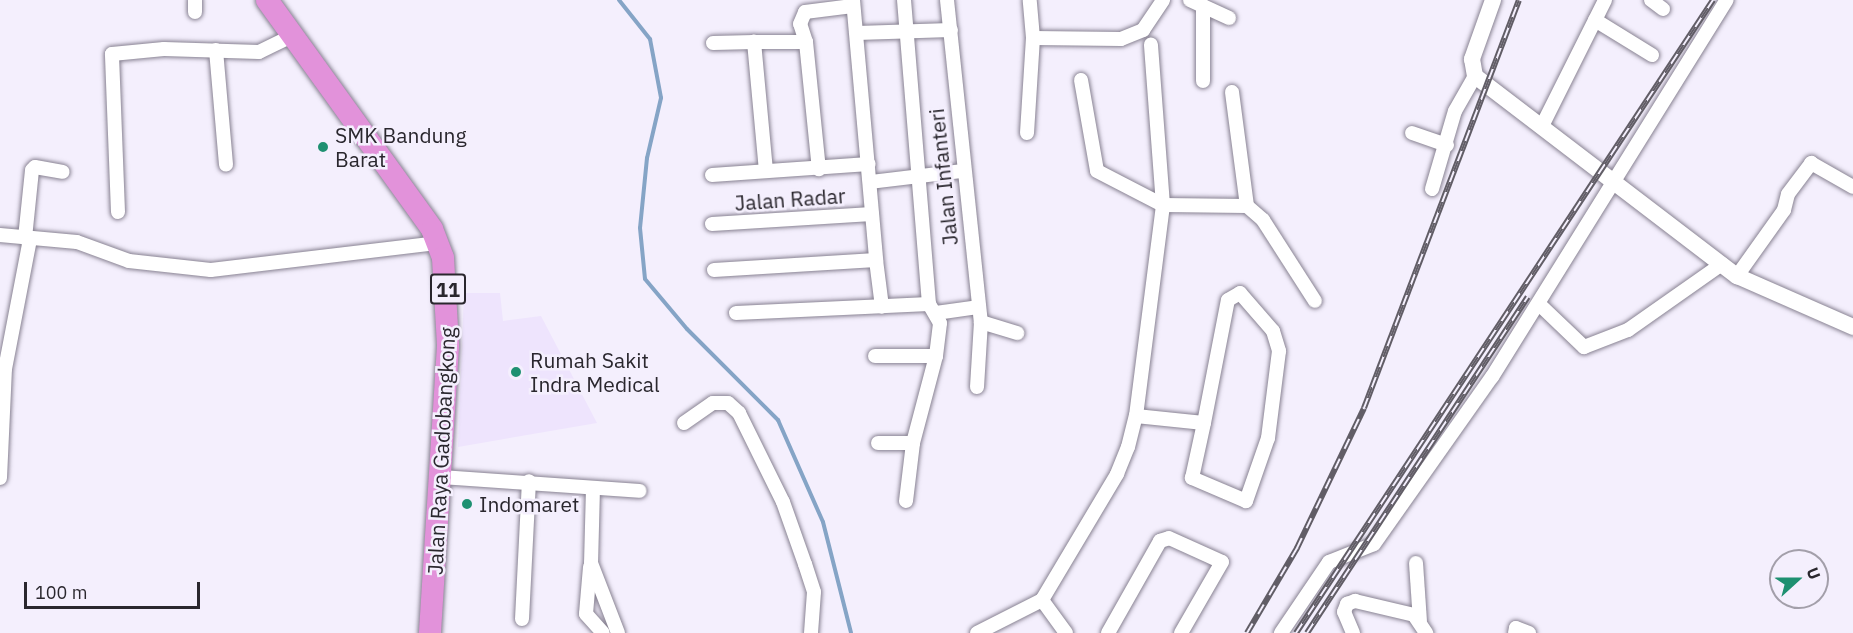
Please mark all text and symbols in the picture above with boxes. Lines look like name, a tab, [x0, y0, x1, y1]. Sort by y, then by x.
street label: Jalan Infanteri	[923, 107, 963, 247]
place label: SMK Bandung Barat	[335, 122, 467, 172]
marker: SMK Bandung Barat	[316, 140, 330, 154]
street label: Jalan Radar	[734, 183, 846, 215]
road number: 11	[430, 272, 466, 306]
street label: Jalan Raya Gadobangkong	[422, 326, 460, 576]
place label: Rumah Sakit Indra Medical	[530, 347, 660, 397]
marker: Rumah Sakit Indra Medical	[507, 363, 525, 381]
place label: Indomaret	[479, 491, 579, 517]
marker: Indomaret	[460, 497, 474, 511]
north arrow	[1769, 549, 1829, 609]
text: U	[1803, 564, 1825, 582]
scale bar	[27, 570, 202, 608]
text: 100 m	[35, 581, 87, 604]

